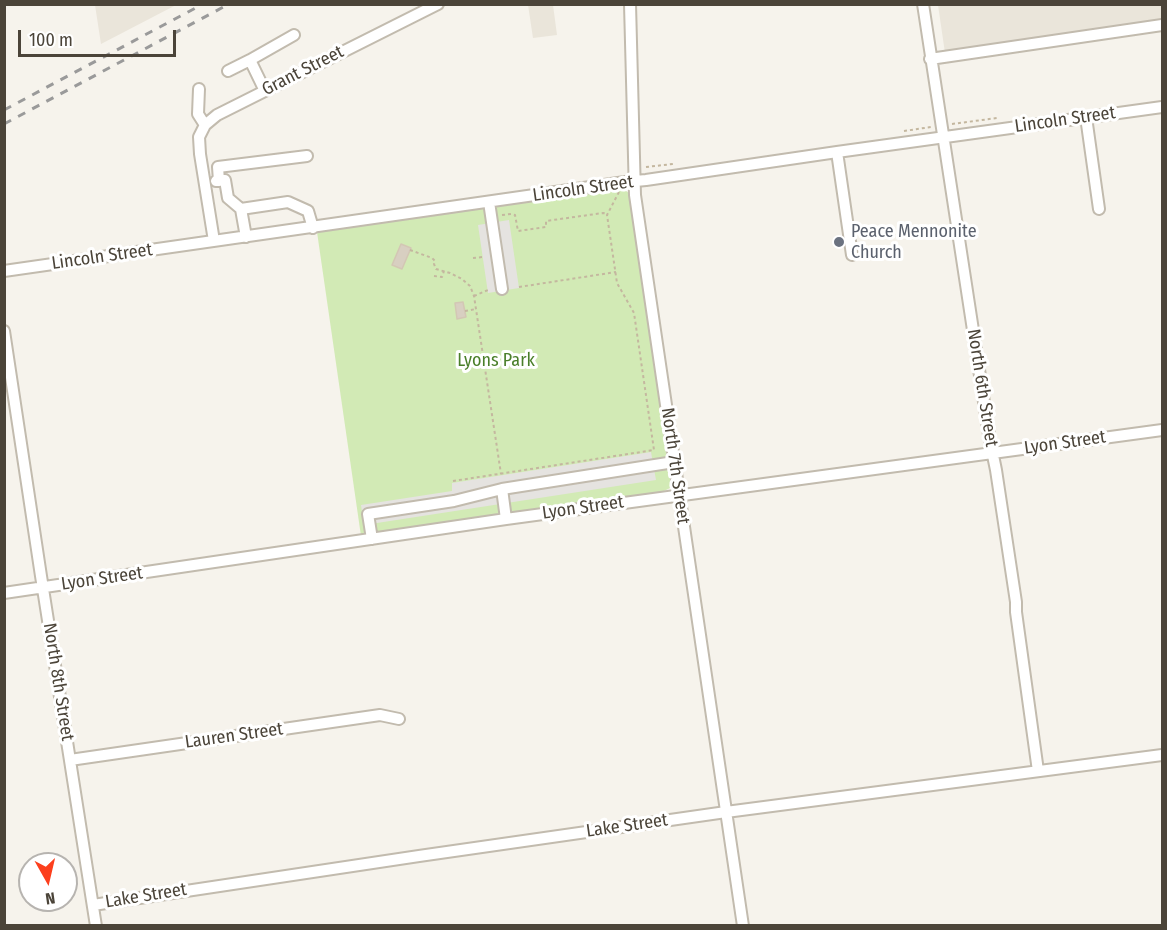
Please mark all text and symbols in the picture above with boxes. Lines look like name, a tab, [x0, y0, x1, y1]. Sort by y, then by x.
scale bar	[21, 18, 178, 56]
text: 100 m	[29, 29, 73, 51]
street label: Grant Street	[259, 41, 347, 101]
street label: Lincoln Street	[1013, 102, 1117, 138]
street label: Lincoln Street	[531, 171, 635, 207]
place label: Peace Mennonite Church	[851, 221, 977, 264]
marker: Peace Mennonite Church	[832, 235, 846, 249]
street label: Lincoln Street	[50, 239, 154, 275]
street label: North 6th Street	[962, 328, 1002, 448]
park label: Lyons Park	[457, 350, 535, 372]
street label: North 7th Street	[656, 406, 694, 526]
street label: Lyon Street	[1023, 427, 1107, 459]
street label: Lyon Street	[541, 492, 625, 524]
street label: Lyon Street	[60, 563, 144, 595]
street label: North 8th Street	[38, 621, 78, 743]
street label: Lauren Street	[184, 718, 284, 754]
street label: Lake Street	[585, 810, 669, 842]
north arrow	[18, 852, 78, 912]
street label: Lake Street	[104, 879, 188, 913]
text: N	[44, 888, 56, 908]

